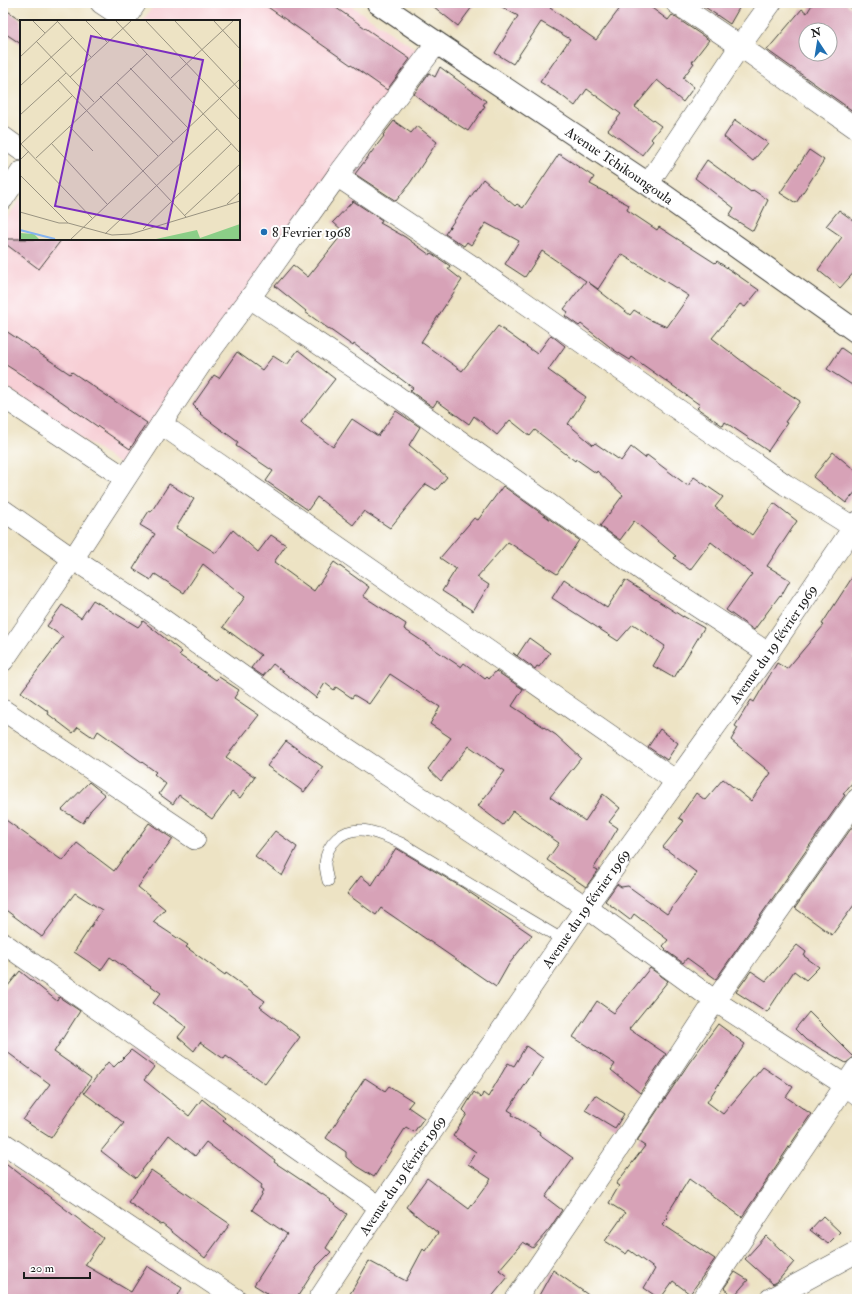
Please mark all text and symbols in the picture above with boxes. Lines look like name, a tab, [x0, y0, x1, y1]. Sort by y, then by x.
inset map	[20, 20, 240, 240]
north arrow	[798, 22, 838, 62]
text: N	[809, 25, 823, 40]
street label: Avenue Tchikoungoula	[561, 123, 677, 208]
place label: 8 Fevrier 1968	[272, 224, 351, 241]
marker: 8 Fevrier 1968	[259, 227, 269, 237]
street label: Avenue du 19 février 1969	[726, 582, 821, 708]
street label: Avenue du 19 février 1969	[538, 846, 634, 972]
street label: Avenue du 19 février 1969	[355, 1112, 449, 1240]
scale bar	[24, 1254, 90, 1280]
text: 20 m	[30, 1261, 55, 1276]

